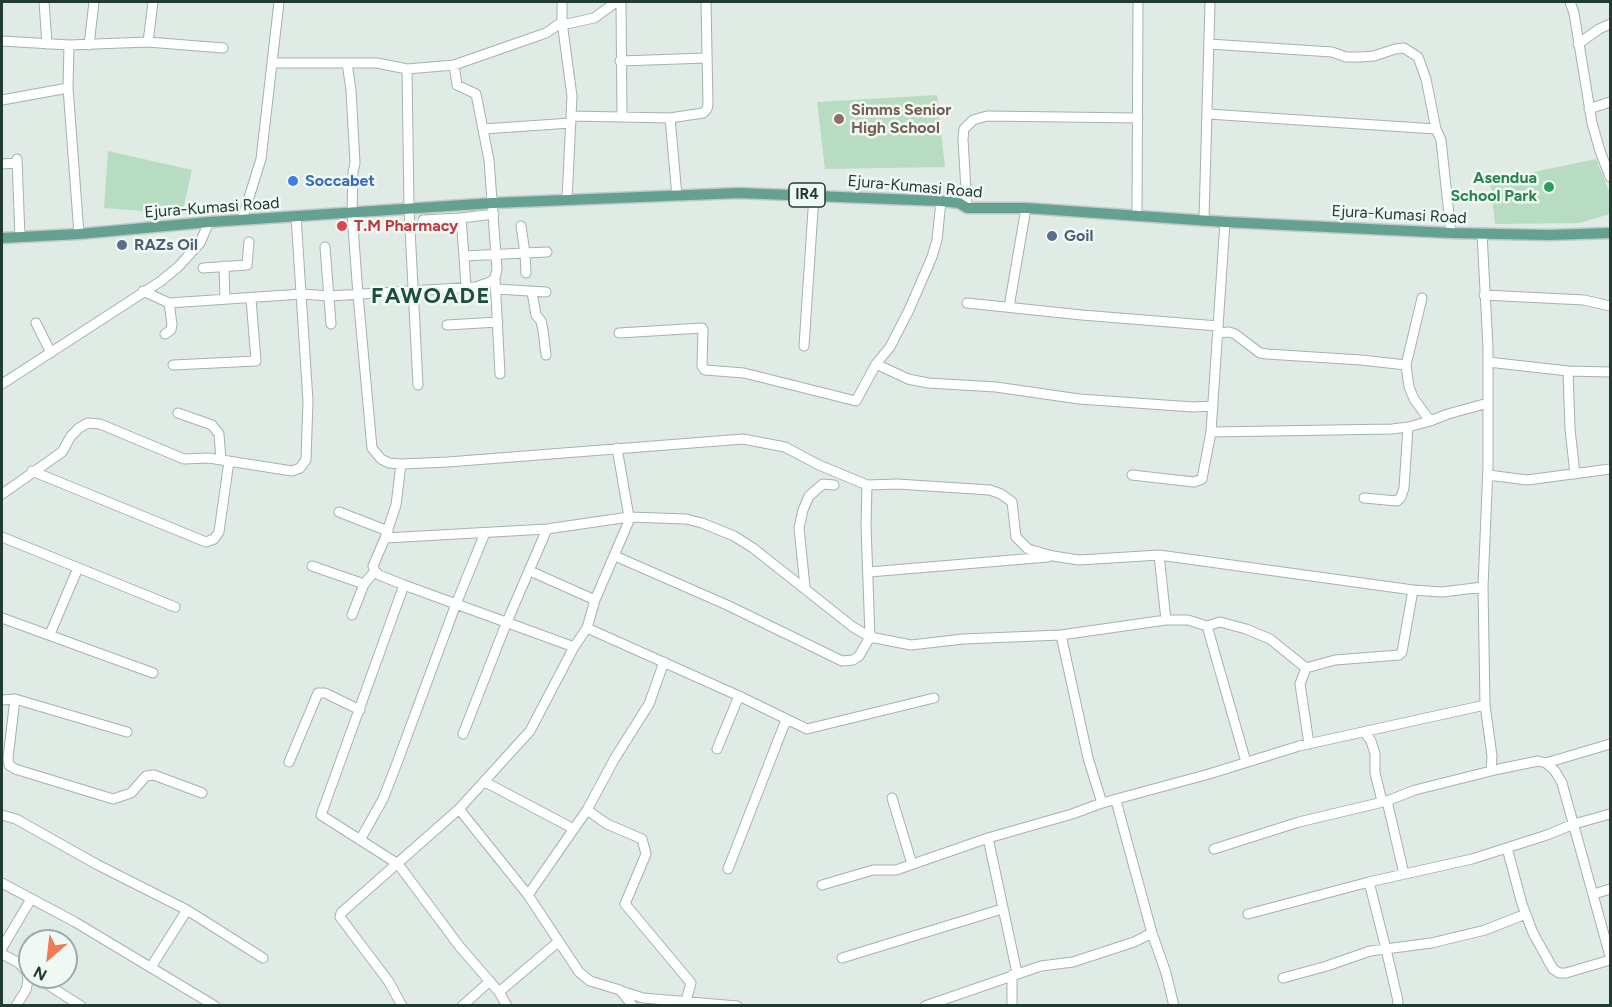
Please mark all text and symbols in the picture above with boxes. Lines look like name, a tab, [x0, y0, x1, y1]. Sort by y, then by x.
place label: Simms Senior High School	[851, 100, 951, 138]
marker: Simms Senior High School	[832, 112, 846, 126]
place label: Asendua School Park	[1450, 168, 1537, 206]
place label: Soccabet	[305, 171, 375, 191]
street label: Ejura-Kumasi Road	[847, 172, 983, 202]
marker: Soccabet	[286, 174, 300, 188]
marker: Asendua School Park	[1542, 180, 1556, 194]
road number: IR4	[789, 183, 825, 207]
street label: Ejura-Kumasi Road	[144, 194, 280, 222]
street label: Ejura-Kumasi Road	[1331, 202, 1467, 228]
place label: T.M Pharmacy	[354, 216, 458, 236]
marker: T.M Pharmacy	[335, 219, 349, 233]
place label: Goil	[1064, 226, 1093, 246]
marker: Goil	[1045, 229, 1059, 243]
place label: RAZs Oil	[134, 235, 198, 255]
marker: RAZs Oil	[115, 238, 129, 252]
district label: FAWOADE	[371, 284, 491, 310]
north arrow	[18, 929, 78, 989]
text: N	[30, 962, 50, 985]

